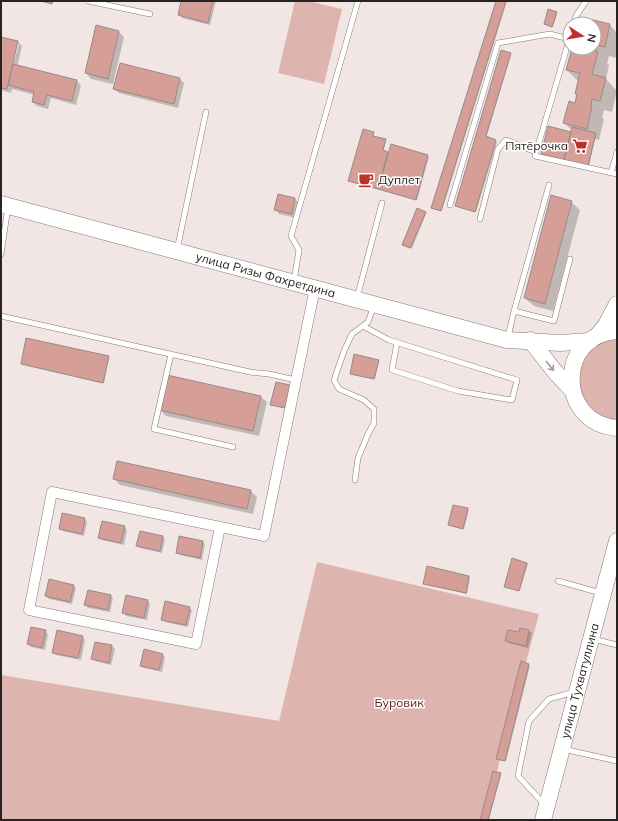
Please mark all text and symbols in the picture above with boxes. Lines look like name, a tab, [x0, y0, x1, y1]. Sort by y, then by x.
north arrow	[562, 16, 602, 56]
text: N	[584, 33, 599, 44]
supermarket icon: Пятёрочка	[571, 137, 589, 155]
place label: Пятёрочка	[505, 138, 568, 153]
cafe icon: Дуплет	[357, 171, 375, 189]
place label: Дуплет	[378, 172, 421, 187]
street label: улица Ризы Фахретдина	[194, 249, 337, 301]
one-way arrow	[546, 360, 554, 371]
street label: улица Тухватуллина	[557, 621, 602, 740]
park label: Буровик	[374, 695, 424, 710]

